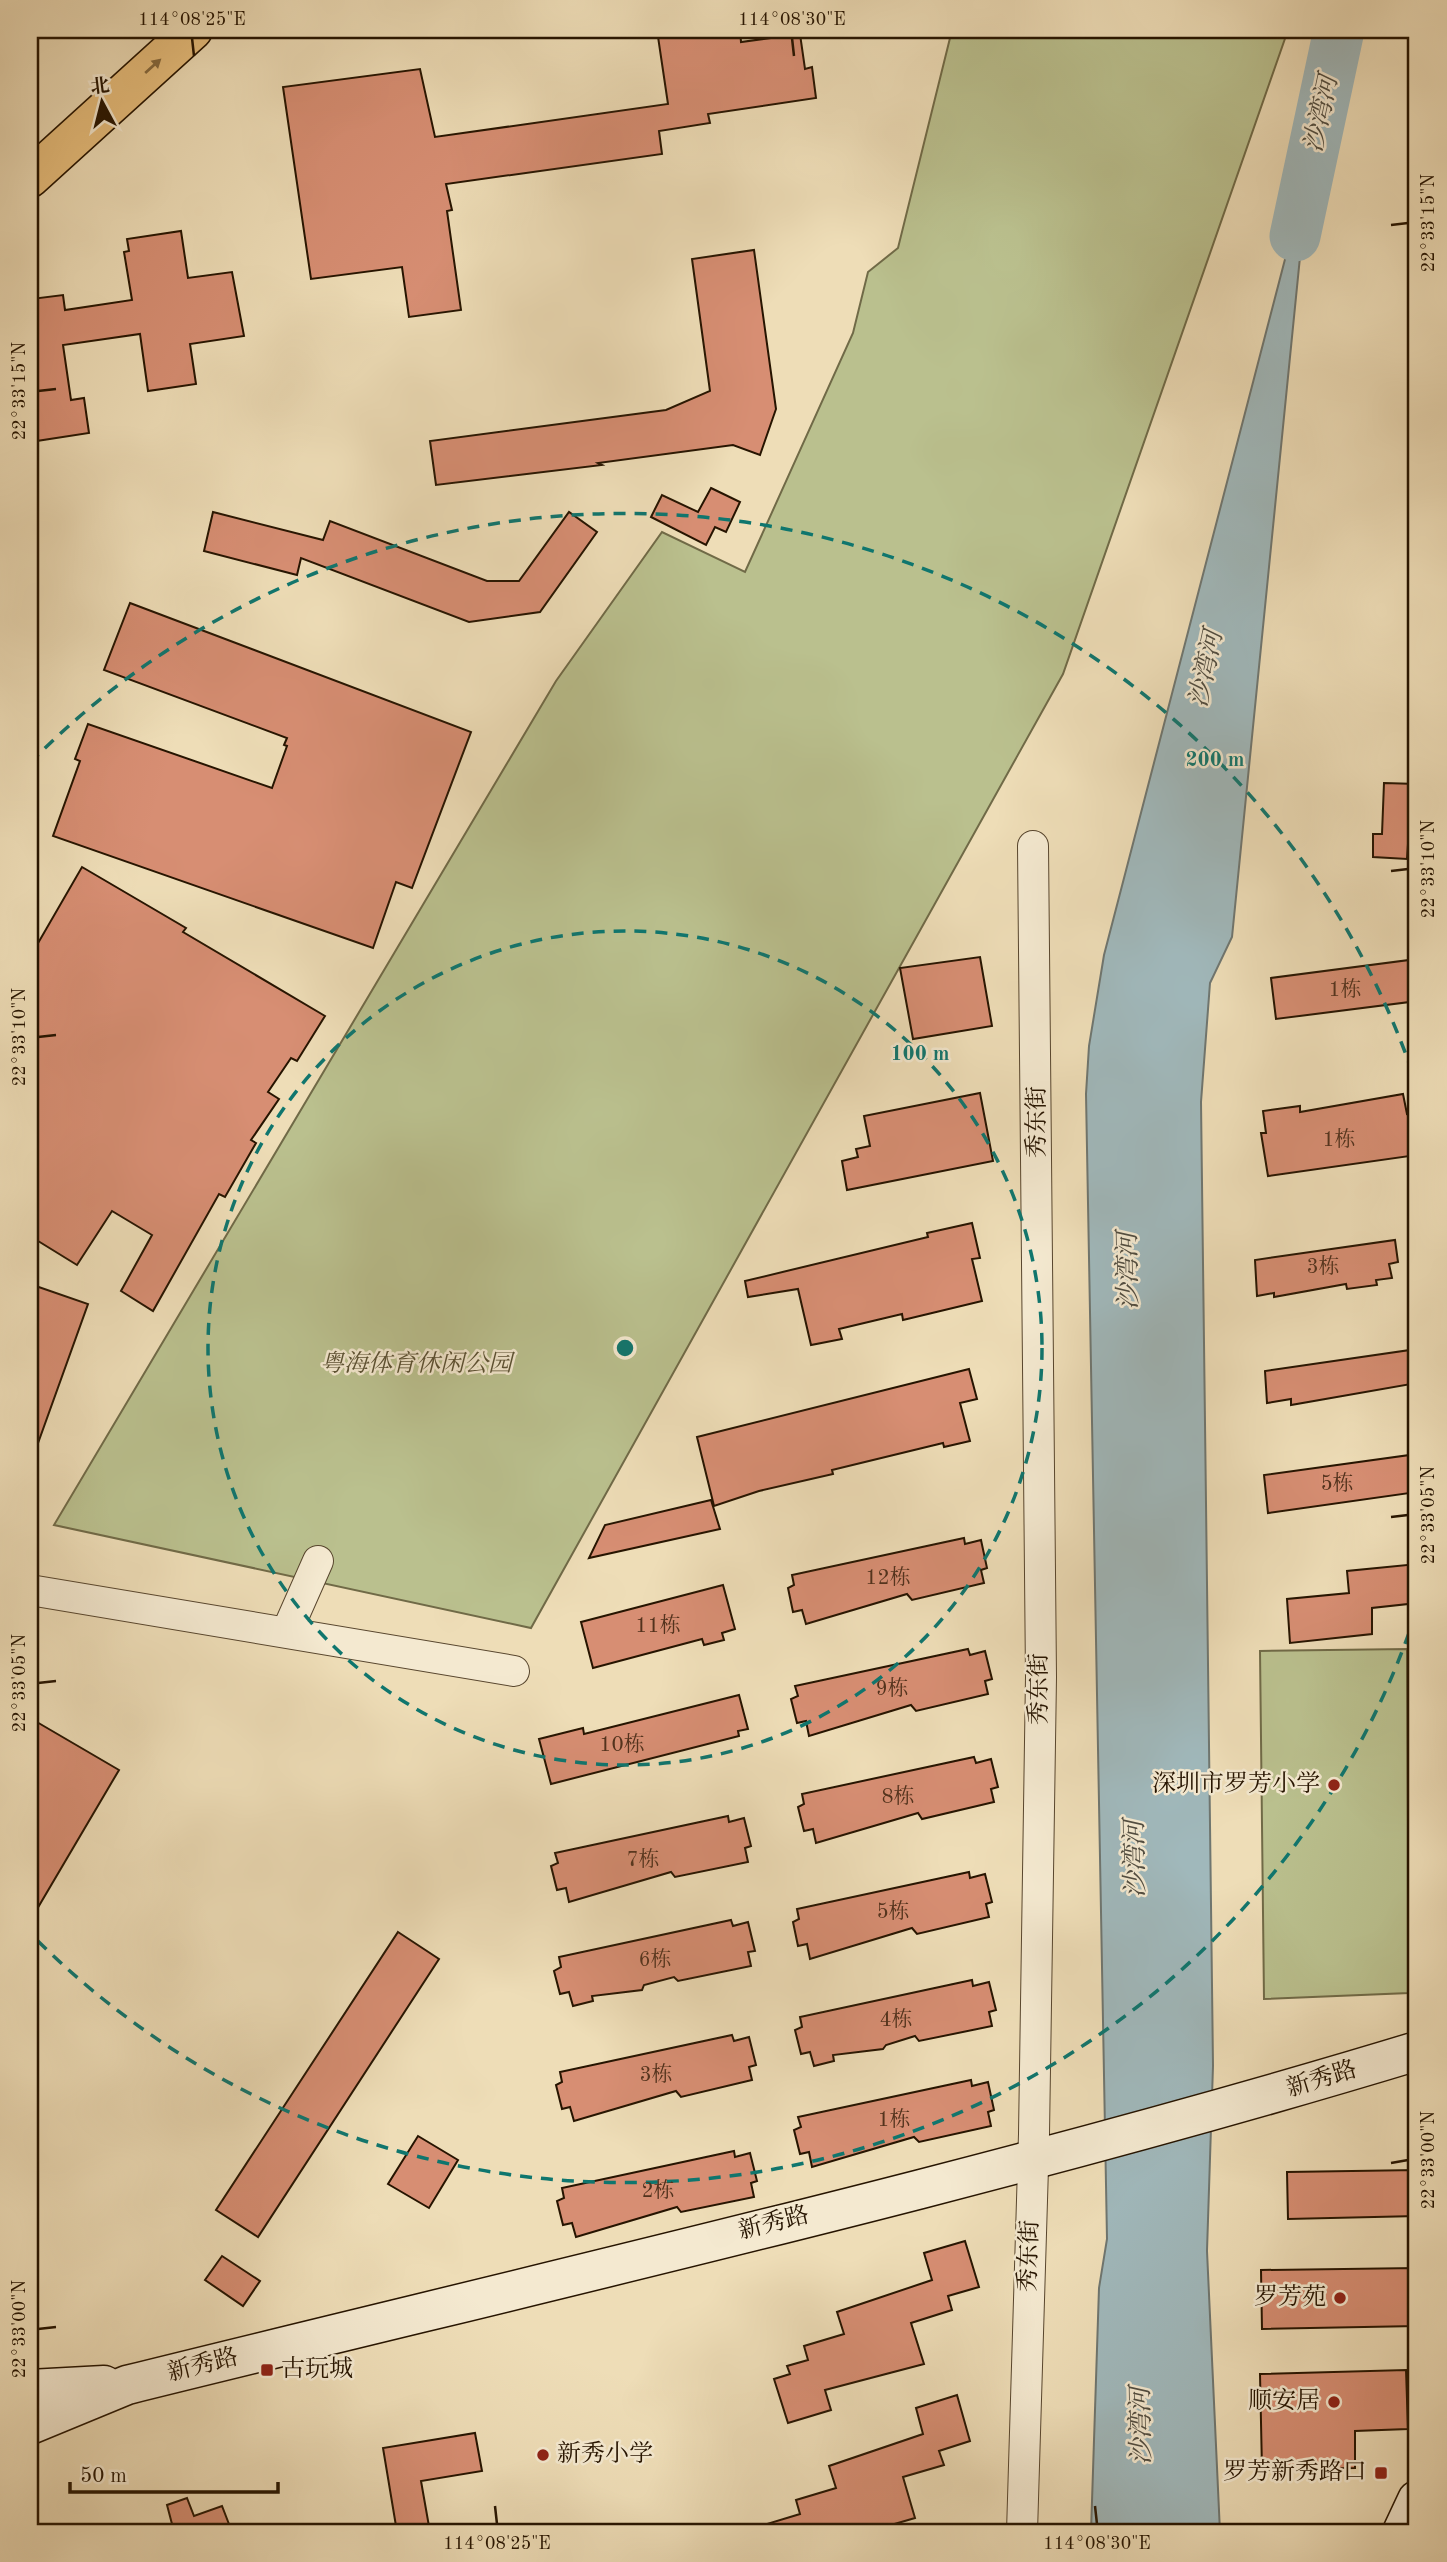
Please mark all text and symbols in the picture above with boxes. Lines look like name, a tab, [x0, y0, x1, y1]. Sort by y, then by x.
text: 114°08'25"E	[138, 11, 246, 29]
text: 114°08'30"E	[738, 11, 846, 29]
one-way arrow	[144, 58, 162, 74]
north arrow	[66, 66, 136, 136]
water label: 沙湾河	[1298, 69, 1344, 155]
text: 北	[89, 75, 111, 98]
text: 22°33'15"N	[1420, 174, 1438, 272]
text: 22°33'15"N	[11, 342, 29, 440]
water label: 沙湾河	[1183, 624, 1229, 710]
text: 200 m	[1185, 750, 1245, 771]
text: 22°33'10"N	[1420, 820, 1438, 918]
house number: 1栋	[1328, 978, 1362, 1001]
text: 22°33'10"N	[11, 988, 29, 1086]
text: 100 m	[890, 1044, 950, 1065]
street label: 秀东街	[1023, 1086, 1050, 1158]
house number: 1栋	[1322, 1128, 1356, 1151]
water label: 沙湾河	[1112, 1228, 1143, 1310]
house number: 3栋	[1306, 1255, 1340, 1278]
centre of rings	[613, 1336, 637, 1360]
park label: 粤海体育休闲公园	[320, 1350, 516, 1377]
text: 22°33'05"N	[1420, 1466, 1438, 1564]
house number: 5栋	[1320, 1472, 1354, 1495]
house number: 12栋	[865, 1566, 911, 1589]
house number: 11栋	[635, 1614, 681, 1637]
text: 22°33'05"N	[11, 1634, 29, 1732]
street label: 秀东街	[1025, 1653, 1052, 1725]
house number: 9栋	[875, 1677, 909, 1700]
house number: 10栋	[599, 1733, 645, 1756]
place label: 深圳市罗芳小学	[1152, 1770, 1320, 1797]
marker: 深圳市罗芳小学	[1326, 1777, 1342, 1793]
house number: 8栋	[881, 1785, 915, 1808]
water label: 沙湾河	[1119, 1816, 1150, 1898]
house number: 7栋	[626, 1848, 660, 1871]
house number: 5栋	[876, 1900, 910, 1923]
house number: 6栋	[638, 1948, 672, 1971]
house number: 4栋	[879, 2008, 913, 2031]
street label: 新秀路	[1283, 2055, 1360, 2102]
house number: 3栋	[639, 2063, 673, 2086]
house number: 1栋	[877, 2108, 911, 2131]
text: 22°33'00"N	[1420, 2111, 1438, 2209]
house number: 2栋	[641, 2179, 675, 2202]
street label: 新秀路	[735, 2201, 812, 2244]
street label: 秀东街	[1014, 2219, 1043, 2292]
text: 22°33'00"N	[11, 2280, 29, 2378]
place label: 罗芳苑	[1254, 2284, 1326, 2310]
marker: 罗芳苑	[1332, 2290, 1348, 2306]
street label: 新秀路	[164, 2343, 241, 2386]
place label: 古玩城	[281, 2355, 353, 2382]
marker: 古玩城	[259, 2362, 275, 2378]
water label: 沙湾河	[1125, 2383, 1156, 2465]
place label: 顺安居	[1248, 2387, 1320, 2414]
marker: 顺安居	[1326, 2394, 1342, 2410]
place label: 新秀小学	[557, 2440, 653, 2467]
marker: 新秀小学	[535, 2447, 551, 2463]
scale bar	[70, 2450, 278, 2494]
place label: 罗芳新秀路口	[1223, 2458, 1367, 2485]
marker: 罗芳新秀路口	[1373, 2465, 1389, 2481]
text: 50 m	[80, 2466, 127, 2487]
text: 114°08'25"E	[443, 2535, 551, 2553]
text: 114°08'30"E	[1043, 2535, 1151, 2553]

